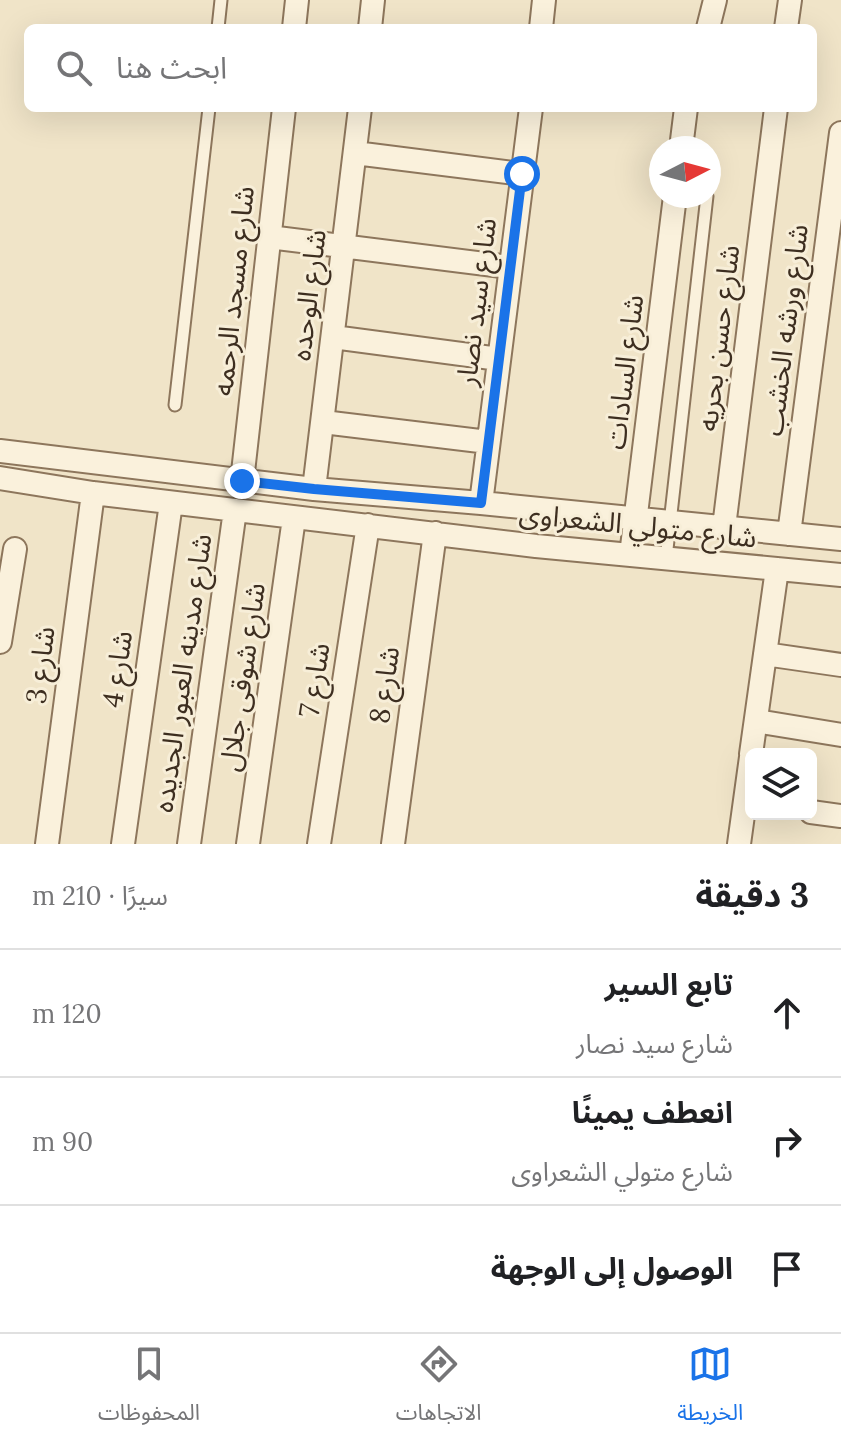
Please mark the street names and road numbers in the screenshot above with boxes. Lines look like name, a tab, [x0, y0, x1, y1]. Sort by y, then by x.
street label: شارع مسجد الرحمه	[204, 184, 265, 398]
street label: شارع سيد نصار	[448, 216, 507, 389]
street label: شارع ورشه الخشب	[754, 222, 819, 438]
street label: شارع الوحده	[282, 227, 337, 363]
street label: شارع حسن بحريه	[689, 243, 750, 434]
street label: شارع السادات	[597, 293, 654, 452]
street label: شارع متولي الشعراوى	[517, 495, 759, 559]
street label: شارع مدينه العبور الجديده	[145, 531, 222, 815]
street label: شارع شوقى جلال	[211, 580, 276, 774]
street label: شارع 3	[17, 624, 66, 706]
street label: شارع 4	[94, 628, 143, 710]
street label: شارع 7	[290, 640, 341, 720]
street label: شارع 8	[361, 644, 410, 726]

